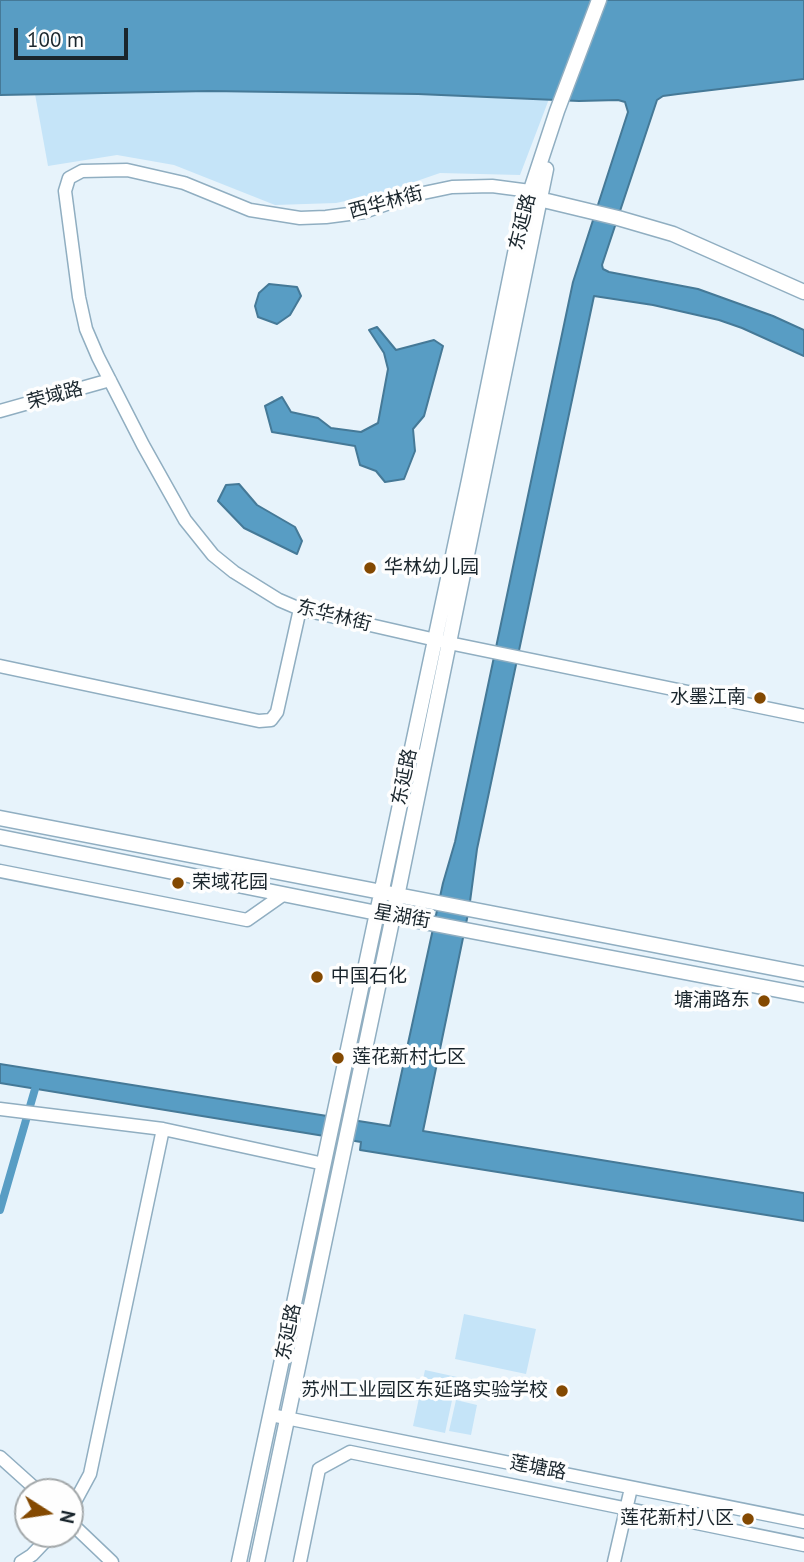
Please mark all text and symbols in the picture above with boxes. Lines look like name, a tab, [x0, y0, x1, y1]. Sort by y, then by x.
scale bar	[18, 14, 131, 58]
text: 100 m	[27, 26, 84, 53]
street label: 西华林街	[346, 182, 426, 224]
street label: 东延路	[505, 192, 541, 252]
street label: 荣域路	[25, 378, 85, 414]
place label: 华林幼儿园	[384, 557, 479, 579]
marker: 华林幼儿园	[362, 560, 378, 576]
street label: 东华林街	[294, 596, 374, 636]
place label: 水墨江南	[670, 687, 746, 709]
marker: 水墨江南	[752, 690, 768, 706]
street label: 东延路	[388, 747, 422, 807]
place label: 荣域花园	[192, 872, 268, 894]
marker: 荣域花园	[170, 875, 186, 891]
street label: 星湖街	[372, 901, 432, 933]
place label: 中国石化	[331, 966, 407, 988]
marker: 中国石化	[309, 969, 325, 985]
place label: 塘浦路东	[674, 990, 750, 1012]
marker: 塘浦路东	[756, 993, 772, 1009]
place label: 莲花新村七区	[352, 1047, 466, 1069]
marker: 莲花新村七区	[330, 1050, 346, 1066]
street label: 东延路	[272, 1302, 306, 1362]
place label: 苏州工业园区东延路实验学校	[301, 1380, 548, 1402]
marker: 苏州工业园区东延路实验学校	[554, 1383, 570, 1399]
street label: 莲塘路	[508, 1451, 568, 1485]
north arrow	[14, 1478, 84, 1548]
text: N	[55, 1508, 81, 1526]
place label: 莲花新村八区	[620, 1508, 734, 1530]
marker: 莲花新村八区	[740, 1511, 756, 1527]

